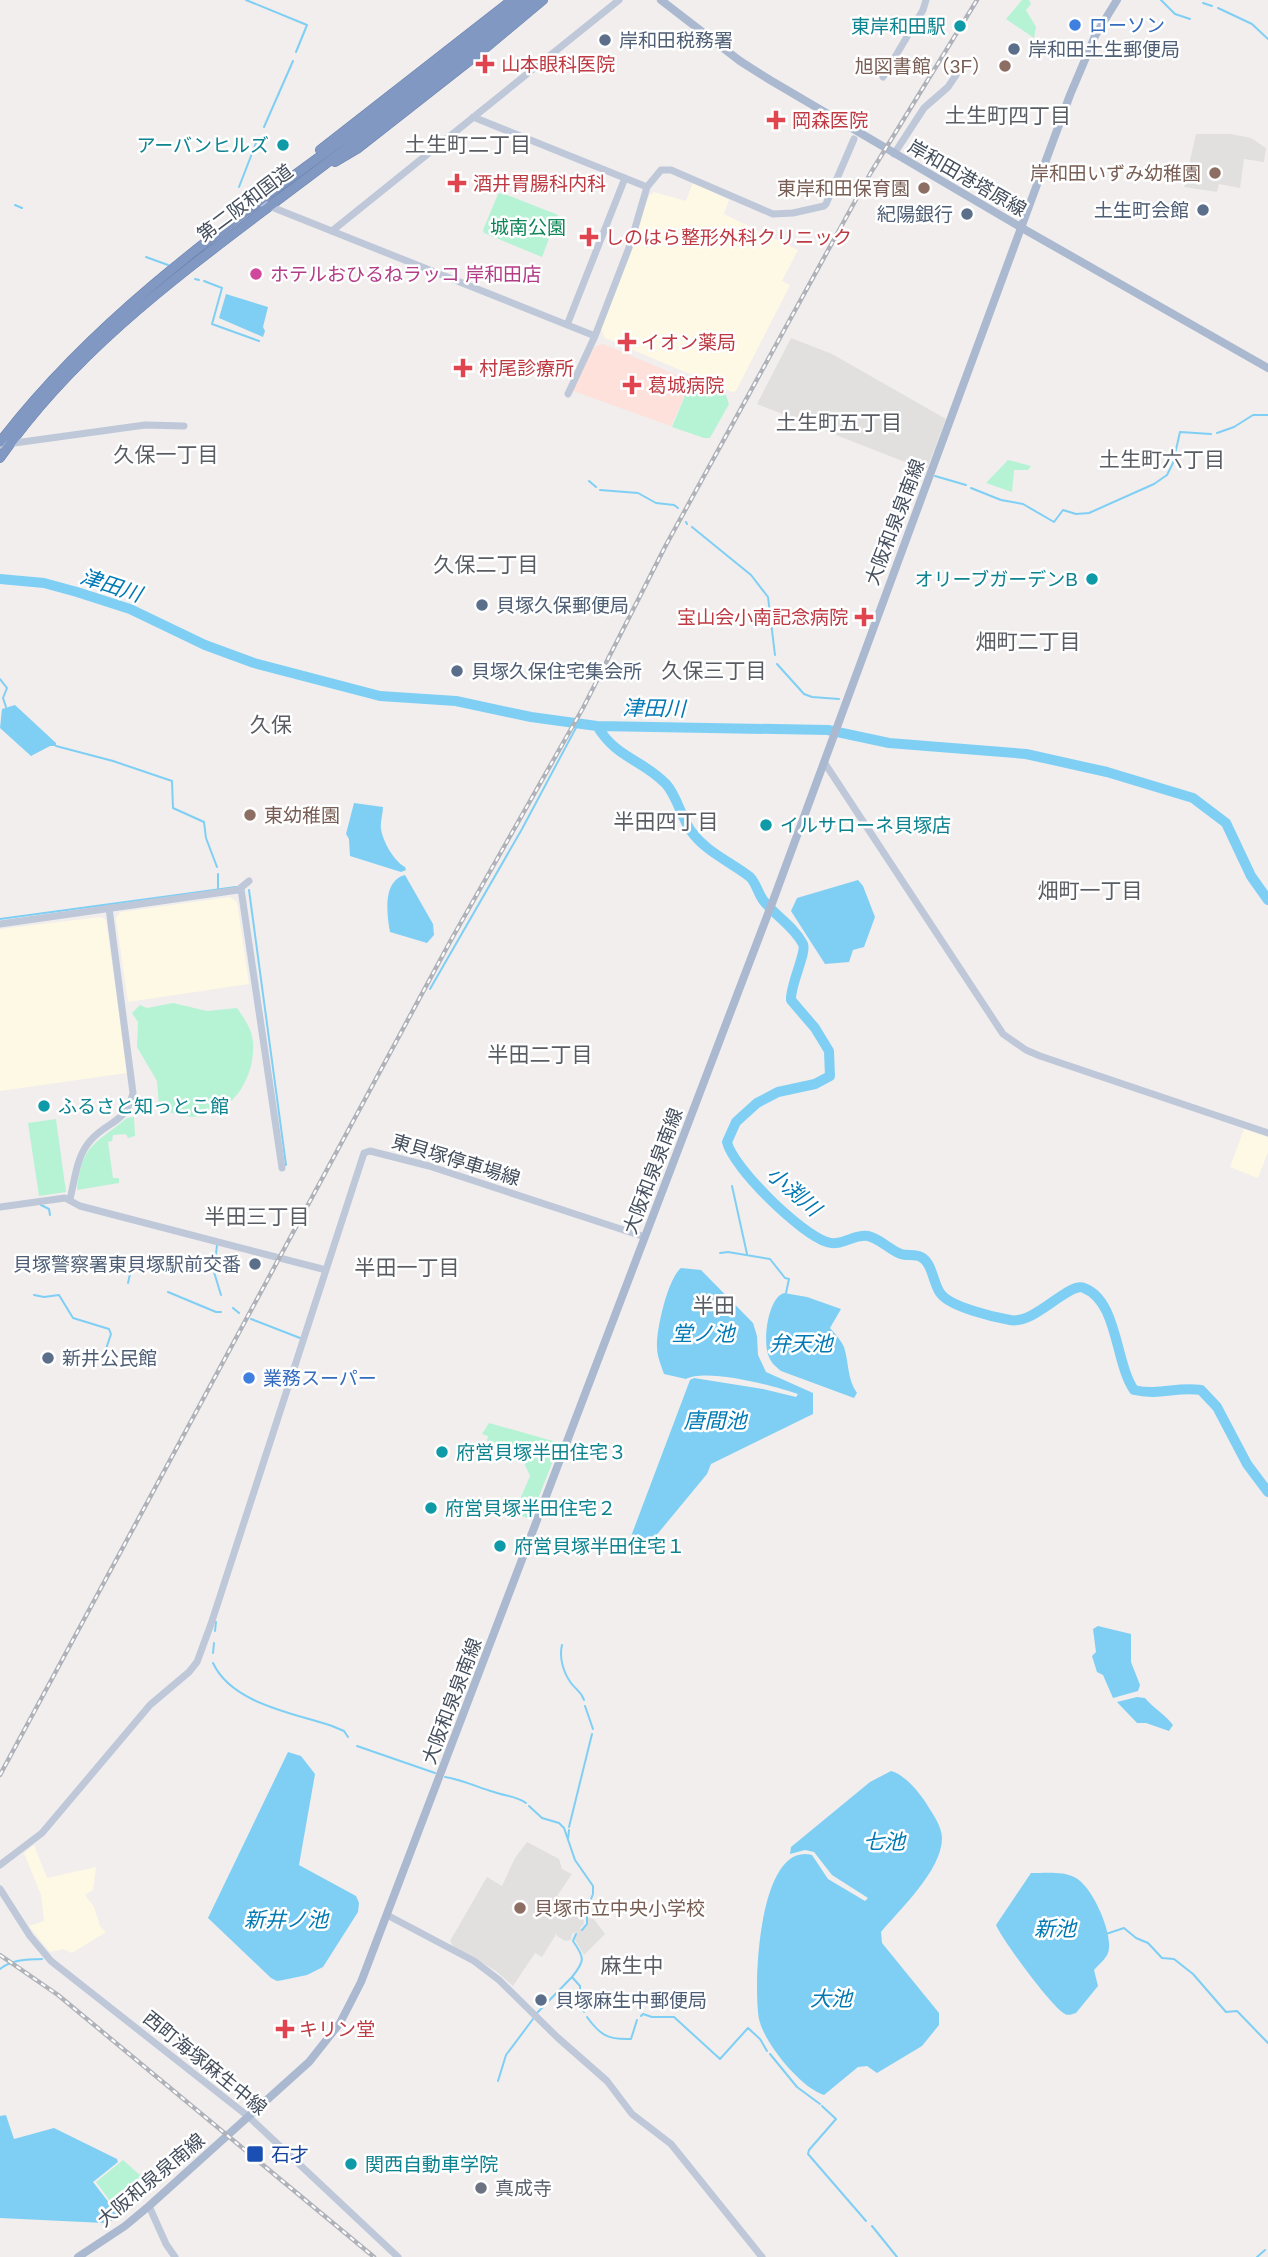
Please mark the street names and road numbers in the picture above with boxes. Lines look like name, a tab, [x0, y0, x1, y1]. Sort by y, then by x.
street label: 岸和田港塔原線	[904, 136, 1030, 220]
street label: 第二阪和国道	[193, 160, 297, 246]
street label: 大阪和泉泉南線	[861, 456, 929, 588]
street label: 大阪和泉泉南線	[619, 1105, 687, 1237]
street label: 東貝塚停車場線	[389, 1131, 523, 1189]
street label: 大阪和泉泉南線	[418, 1635, 486, 1767]
street label: 西町海塚麻生中線	[139, 2007, 271, 2119]
street label: 大阪和泉泉南線	[93, 2129, 209, 2231]

